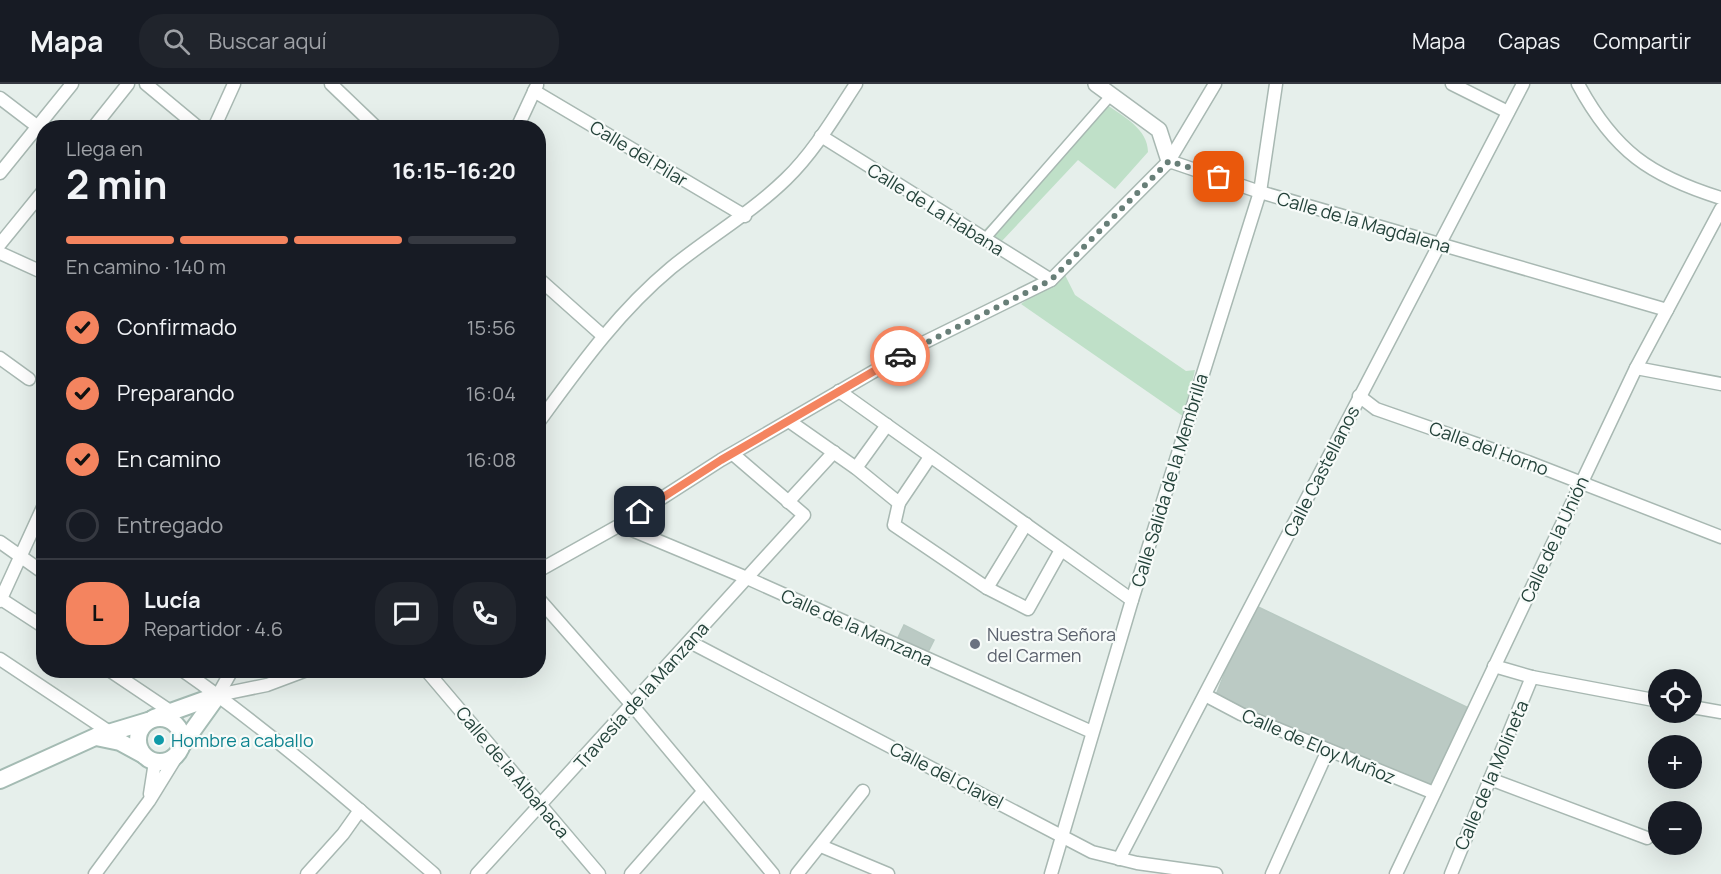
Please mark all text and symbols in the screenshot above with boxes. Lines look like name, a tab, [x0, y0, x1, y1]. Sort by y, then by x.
search box	[139, 14, 559, 68]
text: Mapa	[30, 22, 103, 60]
icon: search	[160, 25, 193, 58]
text: Buscar aquí	[208, 26, 327, 56]
text: Mapa	[1412, 27, 1465, 55]
text: Capas	[1498, 27, 1560, 55]
text: Compartir	[1593, 27, 1691, 55]
street label: Calle del Pilar	[586, 114, 693, 192]
text: Llega en	[66, 135, 143, 162]
pin	[1193, 151, 1244, 202]
text: 16:15–16:20	[392, 156, 516, 186]
text: 2 min	[66, 157, 167, 211]
street label: Calle de La Habana	[863, 157, 1009, 261]
icon: bag	[1202, 160, 1235, 193]
street label: Calle de la Magdalena	[1274, 186, 1454, 258]
text: En camino · 140 m	[66, 253, 226, 280]
icon: check	[66, 311, 99, 344]
text: Confirmado	[117, 312, 237, 342]
text: 15:56	[467, 314, 516, 341]
courier	[870, 326, 930, 386]
icon: car	[884, 340, 917, 373]
street label: Calle Salida de la Membrilla	[1125, 370, 1213, 590]
icon: check	[66, 377, 99, 410]
text: Preparando	[117, 378, 235, 408]
text: 16:04	[466, 380, 516, 407]
street label: Calle Castellanos	[1278, 401, 1364, 541]
street label: Calle del Horno	[1426, 415, 1552, 481]
icon: check	[66, 443, 99, 476]
text: En camino	[117, 444, 221, 474]
text: 16:08	[466, 446, 516, 473]
street label: Calle de la Unión	[1514, 472, 1594, 606]
pin	[614, 486, 665, 537]
icon: home	[623, 495, 656, 528]
text: Entregado	[117, 510, 223, 540]
button: chat	[375, 582, 438, 645]
button: phone	[453, 582, 516, 645]
street label: Calle de la Manzana	[777, 583, 937, 671]
text: Lucía	[144, 585, 201, 615]
text: L	[92, 598, 103, 628]
text: Repartidor · 4.6	[144, 615, 283, 642]
street label: Travesía de la Manzana	[568, 616, 714, 774]
place label: Nuestra Señora del Carmen	[987, 622, 1116, 667]
marker: Nuestra Señora del Carmen	[968, 637, 982, 651]
map controls	[1648, 669, 1702, 855]
button: locate	[1648, 669, 1702, 723]
street label: Calle de la Molineta	[1449, 696, 1533, 854]
street label: Calle de la Albahaca	[451, 701, 575, 843]
street label: Calle de Eloy Muñoz	[1239, 703, 1399, 789]
place label: Hombre a caballo	[171, 728, 314, 752]
marker: Hombre a caballo	[152, 733, 166, 747]
button: +	[1648, 735, 1702, 789]
street label: Calle del Clavel	[886, 736, 1008, 814]
button: −	[1648, 801, 1702, 855]

